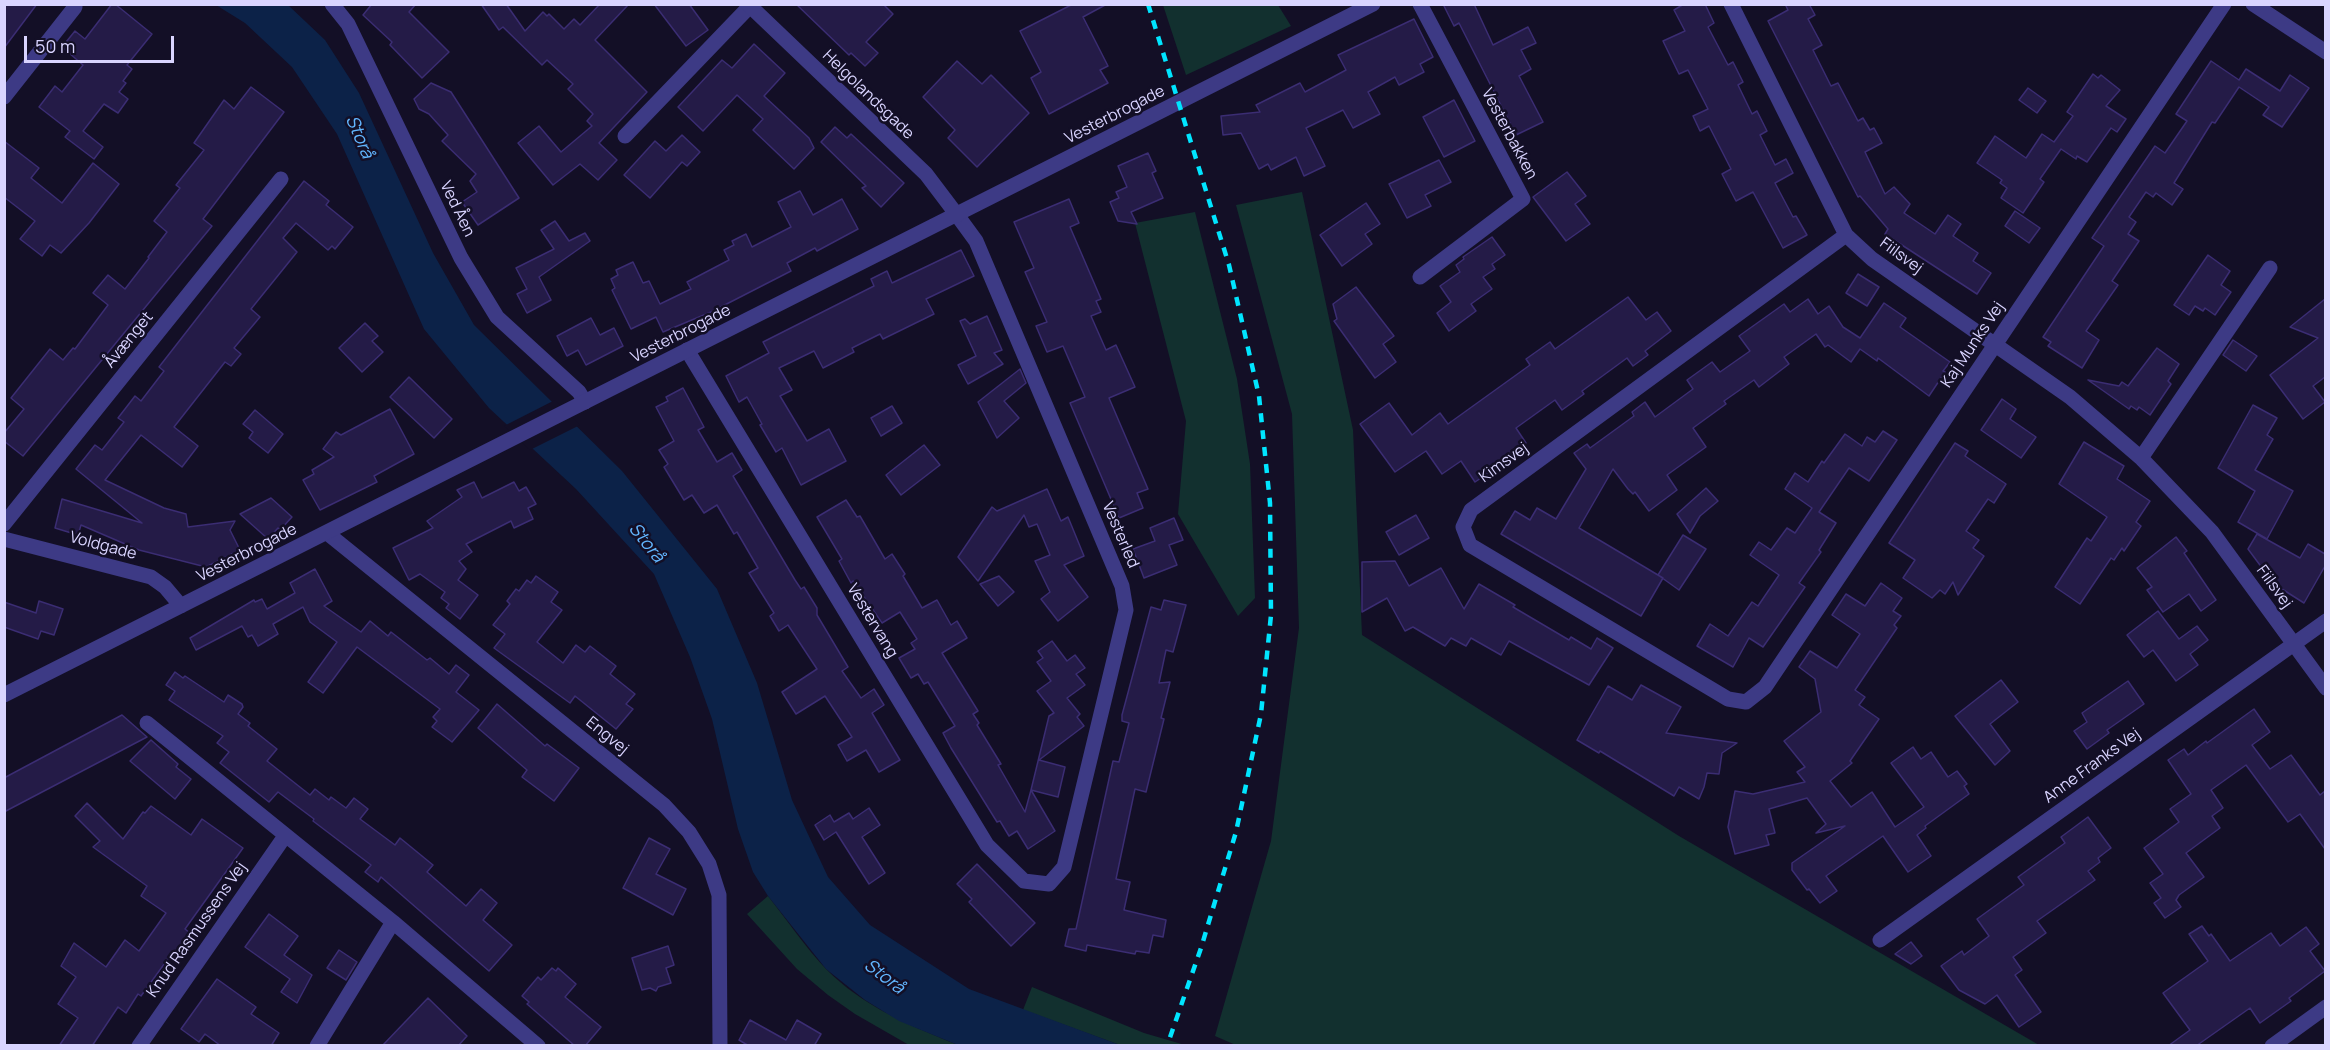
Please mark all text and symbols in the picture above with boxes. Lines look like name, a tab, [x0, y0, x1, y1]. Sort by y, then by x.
scale bar	[27, 24, 177, 62]
text: 50 m	[35, 34, 75, 58]
street label: Helgolandsgade	[818, 46, 918, 144]
street label: Vesterbrogade	[1062, 82, 1168, 148]
street label: Vesterbakken	[1477, 85, 1541, 183]
water label: Storå	[340, 112, 378, 162]
street label: Ved Åen	[435, 178, 479, 240]
street label: Fiilsvej	[1876, 234, 1926, 278]
street label: Kaj Munks Vej	[1937, 298, 2009, 392]
street label: Vesterbrogade	[628, 301, 734, 367]
street label: Åvænget	[101, 308, 157, 372]
street label: Kimsvej	[1476, 439, 1532, 487]
street label: Vesterled	[1097, 499, 1143, 571]
water label: Storå	[624, 519, 668, 567]
street label: Vesterbrogade	[194, 520, 300, 586]
street label: Voldgade	[67, 528, 139, 564]
street label: Fiilsvej	[2252, 562, 2296, 612]
street label: Vestervang	[842, 580, 902, 662]
street label: Engvej	[582, 713, 632, 759]
street label: Anne Franks Vej	[2040, 724, 2144, 808]
street label: Knud Rasmussens Vej	[143, 859, 251, 1001]
water label: Storå	[860, 955, 908, 999]

